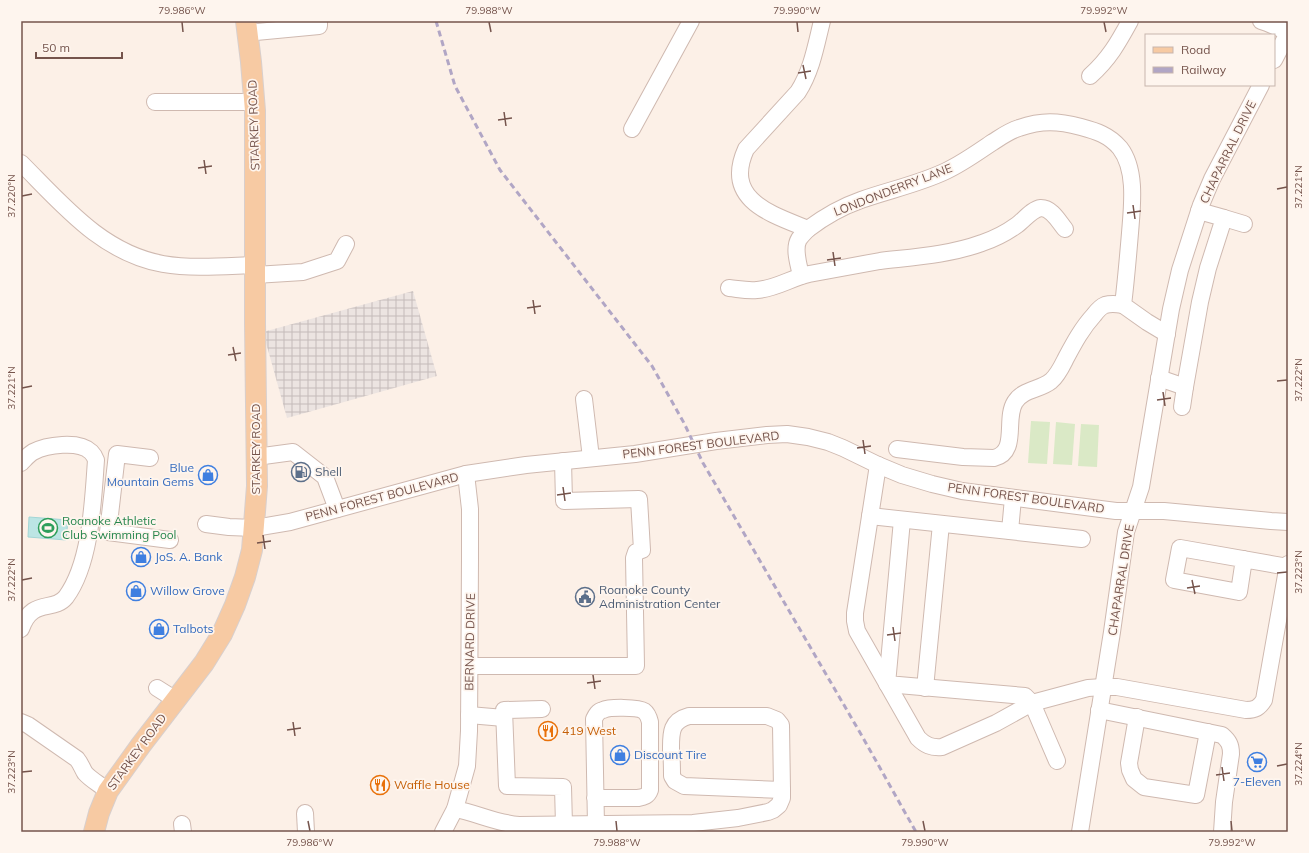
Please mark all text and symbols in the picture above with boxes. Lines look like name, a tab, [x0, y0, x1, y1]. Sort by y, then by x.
text: 79.986°W	[158, 4, 206, 17]
text: 79.988°W	[465, 4, 513, 17]
text: 79.990°W	[773, 4, 821, 17]
text: 79.992°W	[1080, 4, 1128, 17]
scale bar	[36, 34, 122, 60]
legend	[1145, 34, 1275, 86]
text: 50 m	[42, 40, 70, 55]
text: Road	[1181, 42, 1210, 57]
text: Railway	[1181, 62, 1227, 77]
street label: STARKEY ROAD	[244, 79, 263, 171]
street label: CHAPARRAL DRIVE	[1196, 98, 1259, 206]
street label: LONDONDERRY LANE	[831, 160, 954, 219]
text: 37.221°N	[1292, 165, 1305, 209]
text: 37.220°N	[5, 174, 18, 218]
text: 37.222°N	[1292, 358, 1305, 402]
text: 37.221°N	[5, 366, 18, 410]
street label: STARKEY ROAD	[248, 404, 263, 494]
street label: PENN FOREST BOULEVARD	[622, 427, 780, 462]
place label: Blue Mountain Gems	[107, 460, 194, 489]
fuel station icon: Shell	[290, 461, 312, 483]
shop icon: Blue Mountain Gems	[197, 464, 219, 486]
place label: Shell	[315, 464, 342, 479]
street label: PENN FOREST BOULEVARD	[304, 469, 460, 524]
street label: PENN FOREST BOULEVARD	[947, 479, 1105, 516]
place label: Roanoke Athletic Club Swimming Pool	[62, 513, 176, 542]
sports icon: Roanoke Athletic Club Swimming Pool	[37, 517, 59, 539]
street label: CHAPARRAL DRIVE	[1104, 523, 1137, 637]
shop icon: JoS. A. Bank	[130, 546, 152, 568]
place label: JoS. A. Bank	[155, 549, 223, 564]
text: 37.223°N	[1292, 550, 1305, 594]
text: 37.222°N	[5, 558, 18, 602]
shop icon: Willow Grove	[125, 580, 147, 602]
place label: Roanoke County Administration Center	[599, 582, 721, 611]
place label: Willow Grove	[150, 583, 225, 598]
public building icon: Roanoke County Administration Center	[574, 586, 596, 608]
street label: BERNARD DRIVE	[461, 593, 478, 691]
shop icon: Talbots	[148, 618, 170, 640]
place label: Talbots	[173, 621, 214, 636]
street label: STARKEY ROAD	[104, 711, 169, 793]
restaurant icon: 419 West	[537, 720, 559, 742]
place label: 419 West	[562, 723, 616, 738]
text: 37.224°N	[1292, 742, 1305, 786]
shop icon: Discount Tire	[609, 744, 631, 766]
place label: Discount Tire	[634, 747, 707, 762]
text: 37.223°N	[5, 750, 18, 794]
supermarket icon: 7-Eleven	[1246, 751, 1268, 773]
restaurant icon: Waffle House	[369, 774, 391, 796]
place label: 7-Eleven	[1233, 774, 1281, 789]
place label: Waffle House	[394, 777, 470, 792]
text: 79.986°W	[286, 836, 334, 849]
text: 79.988°W	[593, 836, 641, 849]
text: 79.990°W	[901, 836, 949, 849]
text: 79.992°W	[1208, 836, 1256, 849]

